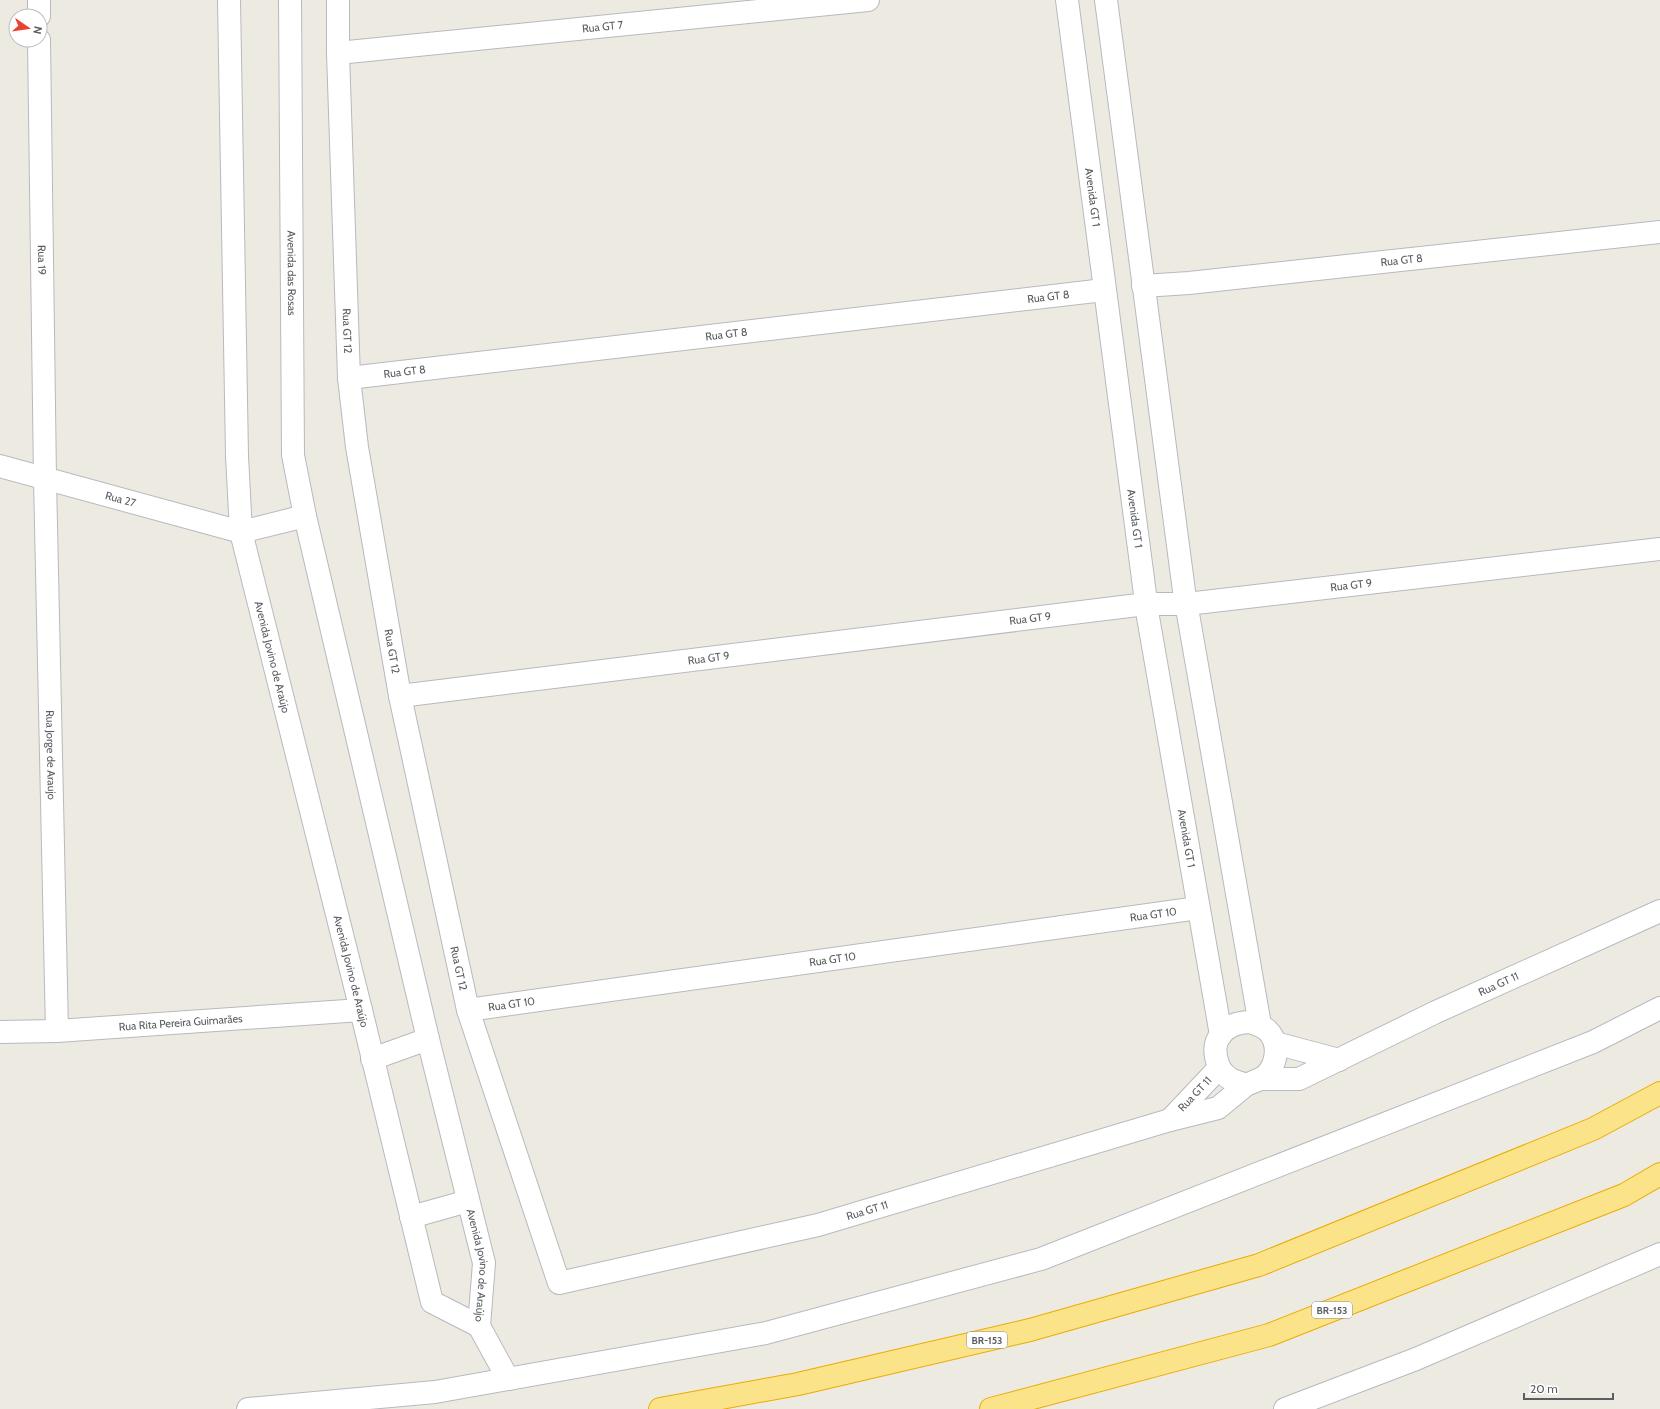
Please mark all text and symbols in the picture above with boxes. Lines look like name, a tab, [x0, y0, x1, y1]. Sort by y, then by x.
north arrow	[8, 8, 48, 48]
street label: Rua GT 7	[581, 17, 624, 36]
text: N	[30, 25, 45, 36]
street label: Avenida GT 1	[1082, 167, 1104, 227]
street label: Avenida das Rosas	[285, 230, 299, 316]
street label: Rua 19	[35, 245, 49, 275]
street label: Rua GT 8	[1380, 251, 1424, 269]
street label: Rua GT 8	[1026, 287, 1070, 306]
street label: Rua GT 12	[340, 308, 355, 354]
street label: Rua GT 8	[705, 325, 748, 343]
street label: Rua GT 8	[383, 362, 427, 381]
street label: Rua 27	[104, 488, 138, 510]
street label: Avenida GT 1	[1124, 488, 1146, 549]
street label: Rua GT 9	[1330, 576, 1373, 594]
street label: Avenida Jovino de Araújo	[252, 600, 293, 714]
street label: Rua GT 9	[1009, 609, 1052, 628]
street label: Rua GT 12	[382, 628, 403, 675]
street label: Rua GT 9	[687, 648, 730, 667]
street label: Rua Jorge de Araujo	[43, 710, 59, 800]
street label: Avenida GT 1	[1175, 808, 1199, 869]
street label: Rua GT 10	[1129, 904, 1178, 924]
street label: Avenida Jovino de Araújo	[331, 914, 372, 1029]
street label: Rua GT 12	[447, 945, 471, 992]
street label: Rua GT 10	[808, 949, 857, 969]
street label: Rua GT 11	[1476, 969, 1521, 999]
street label: Rua GT 10	[487, 994, 536, 1014]
street label: Rua Rita Pereira Guimarães	[118, 1011, 243, 1034]
street label: Rua GT 11	[1175, 1073, 1215, 1114]
street label: Rua GT 11	[844, 1198, 890, 1223]
street label: Avenida Jovino de Araújo	[464, 1207, 491, 1322]
road number: BR-153	[1312, 1302, 1352, 1318]
road number: BR-153	[967, 1332, 1007, 1348]
scale bar	[1524, 1375, 1613, 1401]
text: 20 m	[1530, 1381, 1558, 1396]

